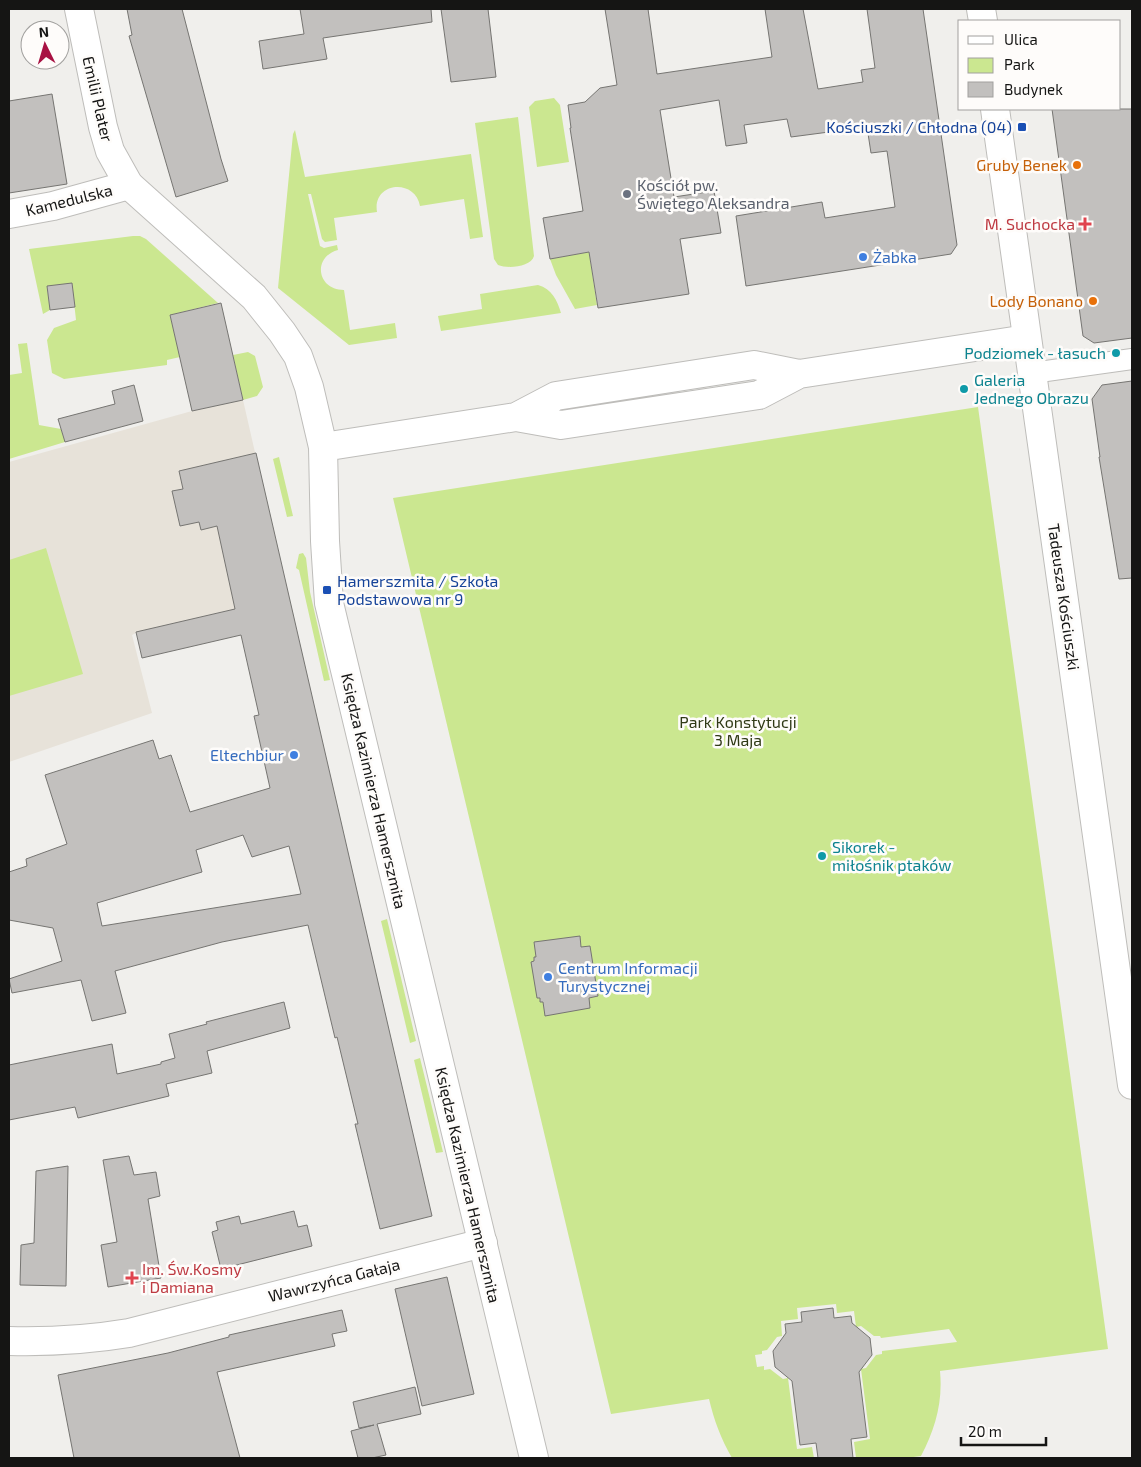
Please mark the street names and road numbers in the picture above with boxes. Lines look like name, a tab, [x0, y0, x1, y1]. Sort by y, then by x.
street label: Emilii Plater	[79, 54, 118, 144]
street label: Kamedulska	[23, 180, 114, 219]
street label: Tadeusza Kościuszki	[1045, 522, 1084, 671]
street label: Księdza Kazimierza Hamerszmita	[338, 671, 411, 911]
street label: Księdza Kazimierza Hamerszmita	[432, 1065, 505, 1305]
street label: Wawrzyńca Gałaja	[266, 1254, 402, 1306]

